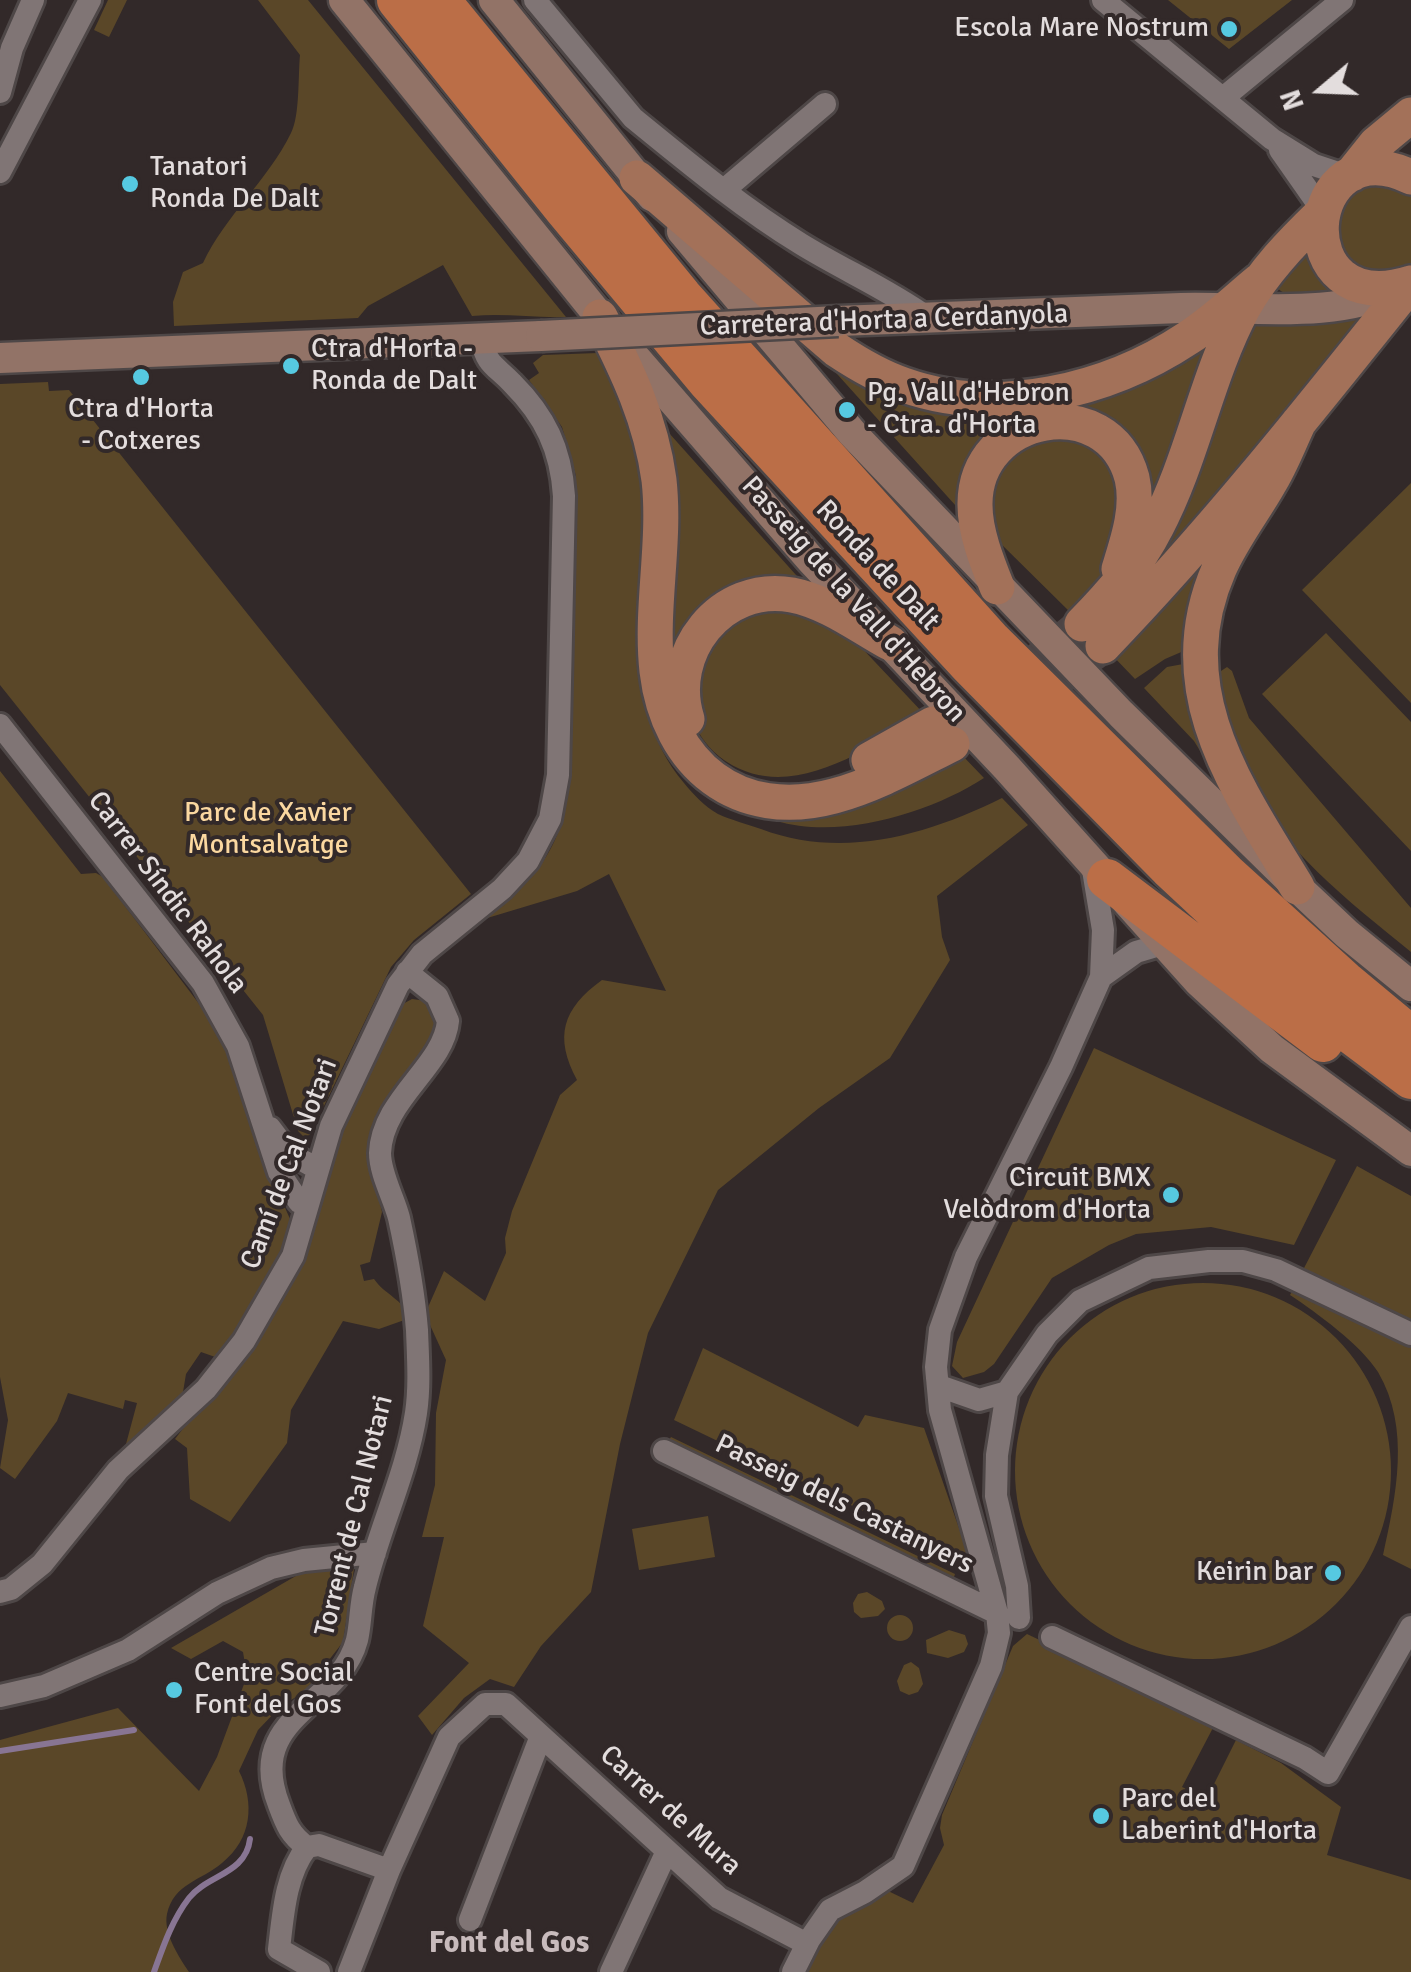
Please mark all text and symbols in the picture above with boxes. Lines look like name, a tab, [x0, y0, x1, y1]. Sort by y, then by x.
place label: Escola Mare Nostrum	[954, 12, 1209, 46]
marker: Escola Mare Nostrum	[1218, 18, 1240, 40]
north arrow	[1271, 40, 1371, 140]
text: N	[1273, 85, 1312, 115]
place label: Tanatori Ronda De Dalt	[150, 151, 319, 217]
marker: Tanatori Ronda De Dalt	[119, 173, 141, 195]
street label: Carretera d'Horta a Cerdanyola	[699, 298, 1069, 344]
place label: Ctra d'Horta - Ronda de Dalt	[311, 333, 477, 399]
marker: Ctra d'Horta - Ronda de Dalt	[280, 355, 302, 377]
marker: Ctra d'Horta - Cotxeres	[130, 366, 152, 388]
place label: Pg. Vall d'Hebron - Ctra. d'Horta	[867, 377, 1070, 443]
place label: Ctra d'Horta - Cotxeres	[68, 393, 214, 459]
marker: Pg. Vall d'Hebron - Ctra. d'Horta	[836, 399, 858, 421]
street label: Passeig de la Vall d'Hebron	[734, 470, 972, 730]
street label: Ronda de Dalt	[808, 494, 946, 638]
street label: Carrer Síndic Rahola	[80, 785, 254, 1001]
park label: Parc de Xavier Montsalvatge	[184, 797, 352, 863]
street label: Camí de Cal Notari	[234, 1054, 346, 1274]
place label: Circuit BMX Velòdrom d'Horta	[943, 1162, 1151, 1228]
marker: Circuit BMX Velòdrom d'Horta	[1160, 1184, 1182, 1206]
street label: Torrent de Cal Notari	[309, 1392, 401, 1640]
street label: Passeig dels Castanyers	[709, 1428, 979, 1582]
place label: Keirin bar	[1196, 1556, 1313, 1590]
marker: Keirin bar	[1322, 1562, 1344, 1584]
place label: Centre Social Font del Gos	[194, 1657, 353, 1723]
marker: Centre Social Font del Gos	[163, 1679, 185, 1701]
street label: Carrer de Mura	[592, 1739, 748, 1883]
place label: Parc del Laberint d'Horta	[1121, 1783, 1317, 1849]
marker: Parc del Laberint d'Horta	[1090, 1805, 1112, 1827]
district label: Font del Gos	[429, 1926, 589, 1962]

